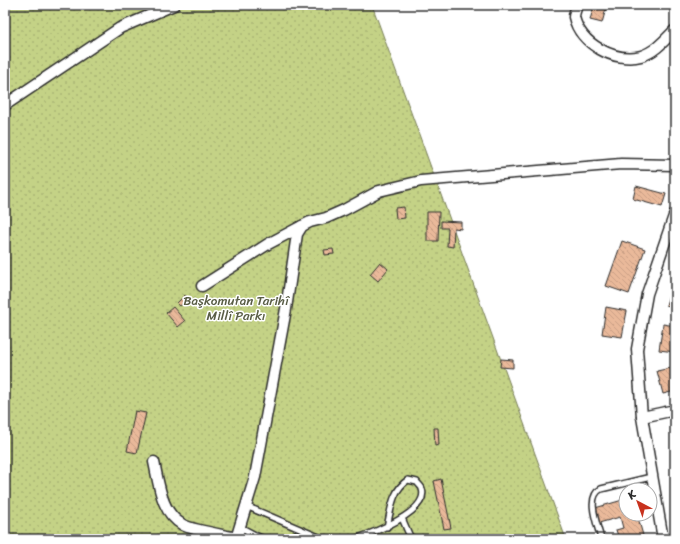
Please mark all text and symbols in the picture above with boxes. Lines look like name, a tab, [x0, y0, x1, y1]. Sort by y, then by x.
park label: Başkomutan Tarihî Millî Parkı	[183, 289, 290, 327]
north arrow	[618, 482, 658, 522]
text: K	[622, 485, 642, 505]

